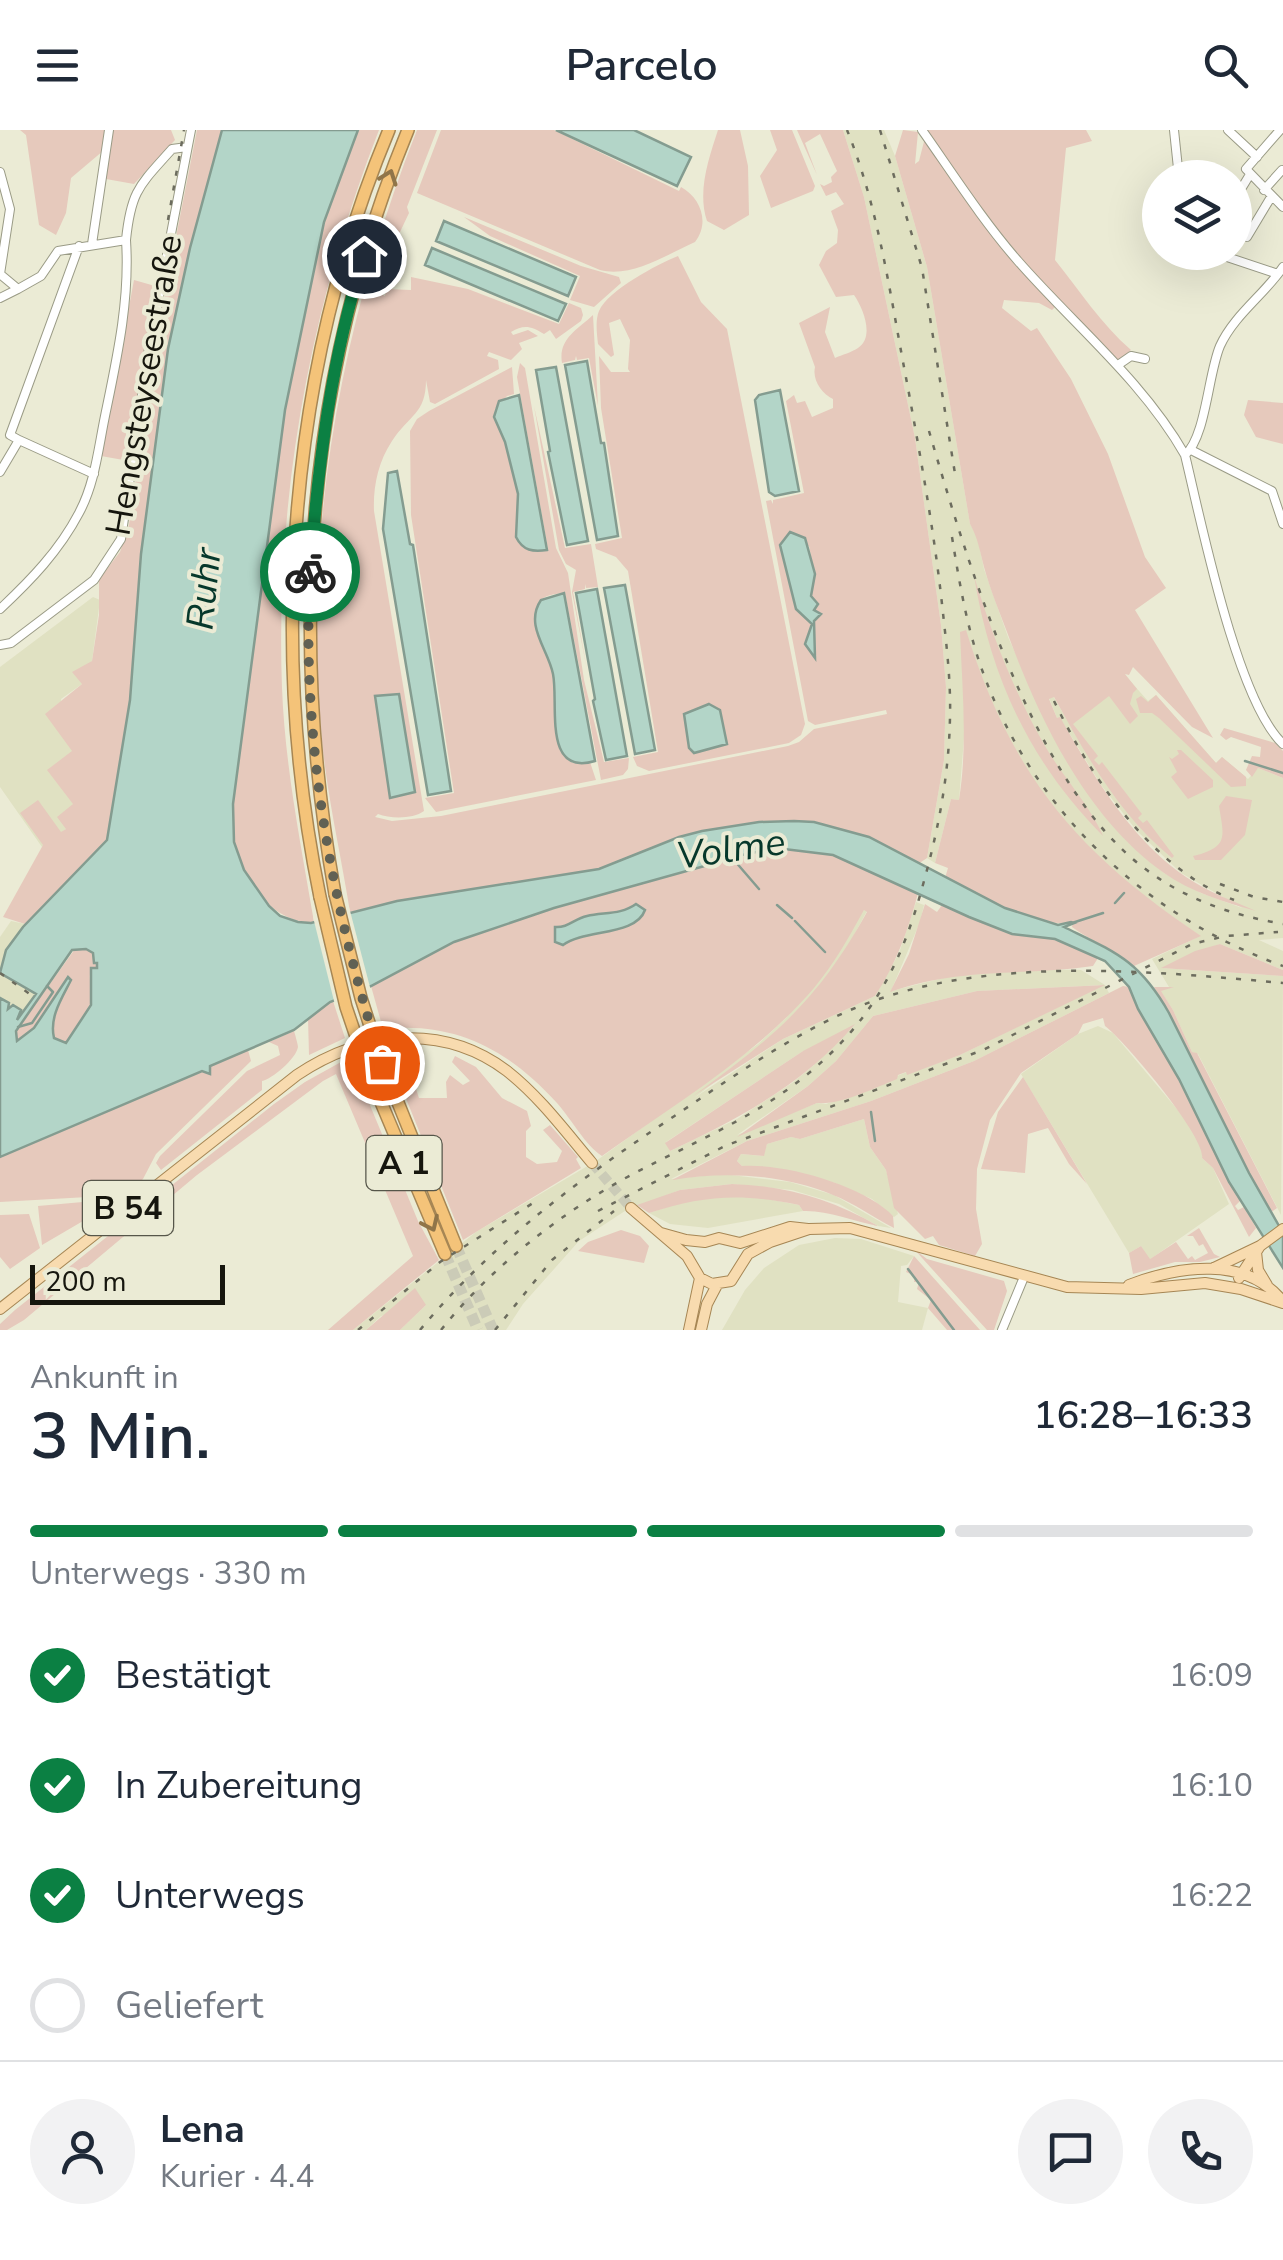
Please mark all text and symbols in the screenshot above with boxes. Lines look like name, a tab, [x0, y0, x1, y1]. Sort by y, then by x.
text: Parcelo	[565, 35, 718, 96]
icon: menu	[30, 38, 85, 93]
icon: search	[1198, 38, 1253, 93]
map controls	[1142, 160, 1252, 270]
button: layers	[1142, 160, 1252, 270]
one-way arrow	[377, 170, 398, 187]
pin	[322, 214, 407, 299]
icon: home	[337, 229, 392, 284]
street label: Hengsteyseestraße	[94, 231, 194, 539]
courier	[260, 522, 360, 622]
water label: Ruhr	[174, 544, 234, 632]
icon: bike	[283, 545, 338, 600]
water label: Volme	[673, 816, 789, 882]
pin	[340, 1021, 425, 1106]
icon: bag	[355, 1036, 410, 1091]
road number: A 1	[366, 1136, 442, 1190]
road number: B 54	[83, 1181, 173, 1235]
one-way arrow	[418, 1214, 438, 1232]
scale bar	[30, 1260, 225, 1304]
text: 200 m	[45, 1263, 127, 1301]
text: Ankunft in	[30, 1356, 179, 1399]
text: 16:28–16:33	[1034, 1390, 1253, 1441]
text: 3 Min.	[30, 1392, 211, 1481]
text: Unterwegs · 330 m	[30, 1552, 307, 1595]
icon: check	[30, 1648, 85, 1703]
text: Bestätigt	[115, 1650, 270, 1701]
text: 16:09	[1169, 1654, 1253, 1697]
icon: check	[30, 1758, 85, 1813]
text: In Zubereitung	[115, 1760, 363, 1811]
text: 16:10	[1169, 1764, 1253, 1807]
icon: check	[30, 1868, 85, 1923]
text: Unterwegs	[115, 1870, 305, 1921]
text: 16:22	[1169, 1874, 1253, 1917]
text: Geliefert	[115, 1980, 263, 2031]
button: person	[30, 2099, 135, 2204]
button: chat	[1018, 2099, 1123, 2204]
button: phone	[1148, 2099, 1253, 2204]
text: Lena	[160, 2104, 245, 2155]
text: Kurier · 4.4	[160, 2155, 314, 2198]

